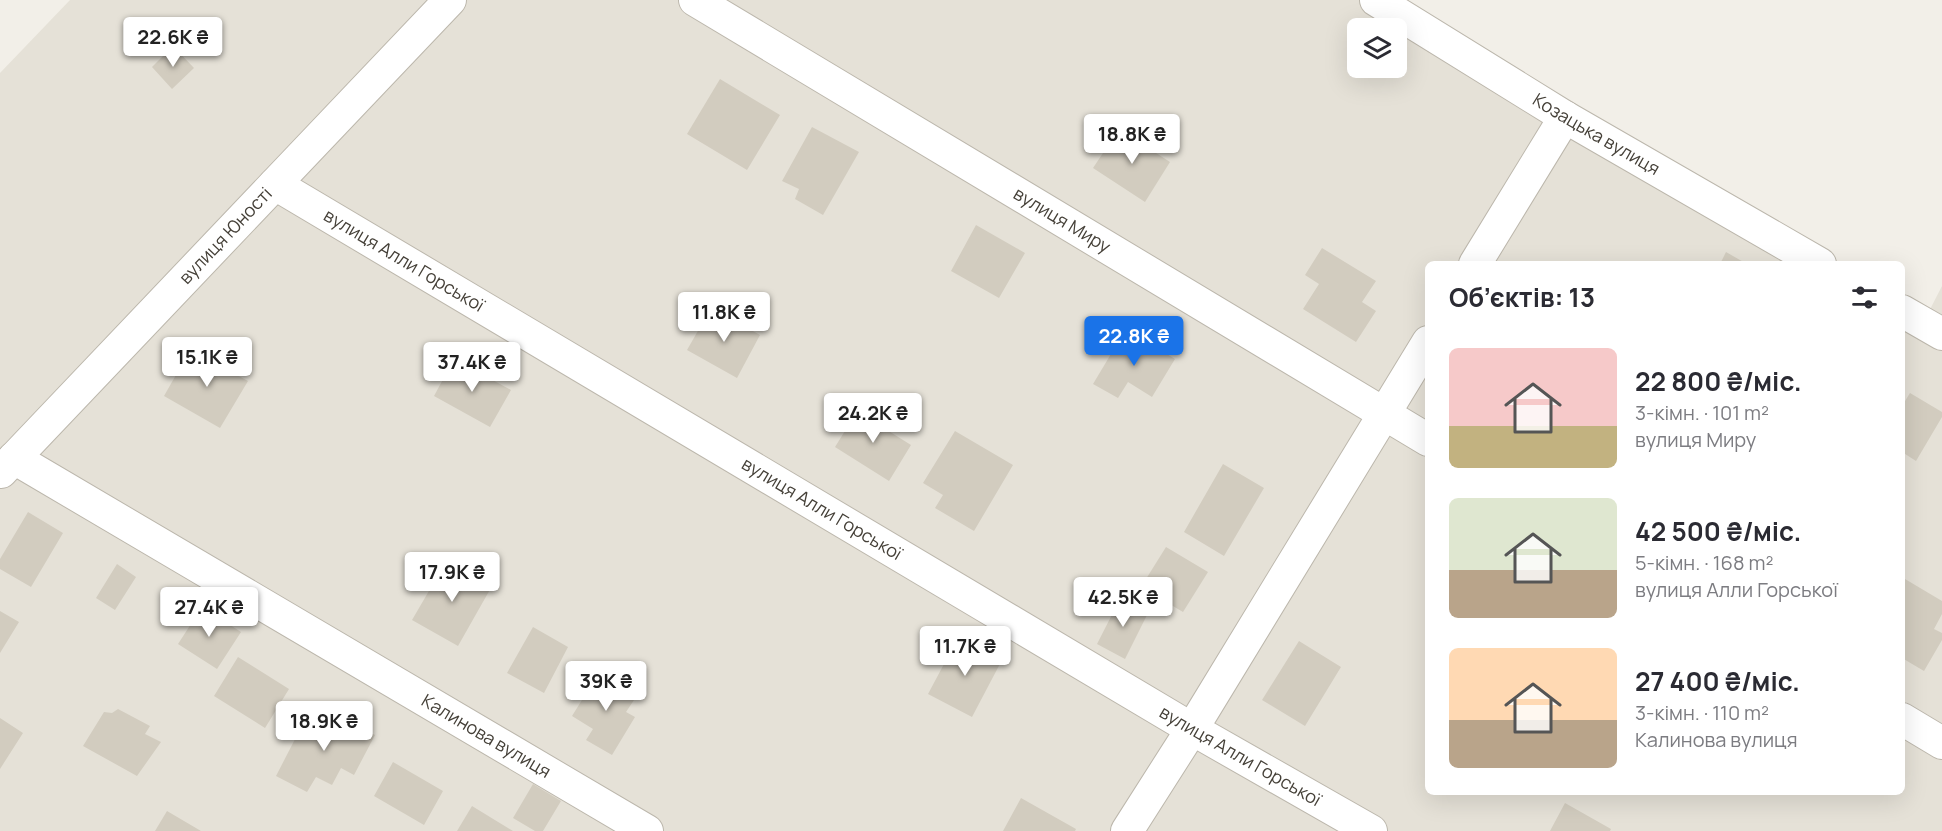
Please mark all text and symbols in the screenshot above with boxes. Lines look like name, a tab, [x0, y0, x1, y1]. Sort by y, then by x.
pin: 22.6K ₴	[118, 17, 228, 68]
map controls	[1347, 18, 1407, 78]
button: layers	[1347, 18, 1407, 78]
text: 22.6K ₴	[137, 23, 209, 50]
street label: Козацька вулиця	[1529, 87, 1665, 180]
pin: 18.8K ₴	[1077, 114, 1187, 165]
text: 18.8K ₴	[1098, 120, 1166, 147]
street label: вулиця Миру	[1009, 181, 1116, 258]
street label: вулиця Юності	[173, 182, 277, 289]
street label: вулиця Алли Горської	[320, 203, 490, 317]
text: Об’єктів: 13	[1449, 279, 1595, 315]
icon: filters	[1848, 281, 1881, 314]
pin: 11.8K ₴	[669, 292, 779, 343]
text: 11.8K ₴	[692, 298, 756, 325]
pin: 22.8K ₴	[1079, 316, 1189, 367]
text: 22.8K ₴	[1098, 322, 1170, 349]
pin: 15.1K ₴	[152, 337, 262, 388]
pin: 37.4K ₴	[417, 342, 527, 393]
text: 15.1K ₴	[176, 343, 238, 370]
text: 37.4K ₴	[437, 348, 507, 375]
text: 22 800 ₴/міс.	[1635, 363, 1802, 399]
icon: home	[1497, 372, 1569, 444]
pin: 24.2K ₴	[818, 393, 928, 444]
text: 24.2K ₴	[838, 399, 908, 426]
text: 3-кімн. · 101 m²	[1635, 399, 1769, 426]
text: вулиця Миру	[1635, 426, 1756, 453]
street label: вулиця Алли Горської	[738, 451, 908, 565]
text: 42 500 ₴/міс.	[1635, 513, 1801, 549]
icon: home	[1497, 522, 1569, 594]
text: 5-кімн. · 168 m²	[1635, 549, 1774, 576]
pin: 17.9K ₴	[397, 552, 507, 603]
text: 17.9K ₴	[419, 558, 485, 585]
text: вулиця Алли Горської	[1635, 576, 1838, 603]
pin: 42.5K ₴	[1068, 577, 1178, 628]
text: 42.5K ₴	[1088, 583, 1158, 610]
pin: 27.4K ₴	[154, 587, 264, 638]
text: 27.4K ₴	[174, 593, 244, 620]
pin: 11.7K ₴	[910, 626, 1020, 677]
text: 11.7K ₴	[934, 632, 996, 659]
pin: 39K ₴	[564, 661, 648, 712]
text: 27 400 ₴/міс.	[1635, 663, 1800, 699]
text: 39K ₴	[579, 667, 633, 694]
icon: home	[1497, 672, 1569, 744]
street label: Калинова вулиця	[418, 688, 556, 783]
street label: вулиця Алли Горської	[1155, 699, 1327, 812]
text: 3-кімн. · 110 m²	[1635, 699, 1769, 726]
pin: 18.9K ₴	[269, 701, 379, 752]
text: 18.9K ₴	[290, 707, 358, 734]
text: Калинова вулиця	[1635, 726, 1798, 753]

